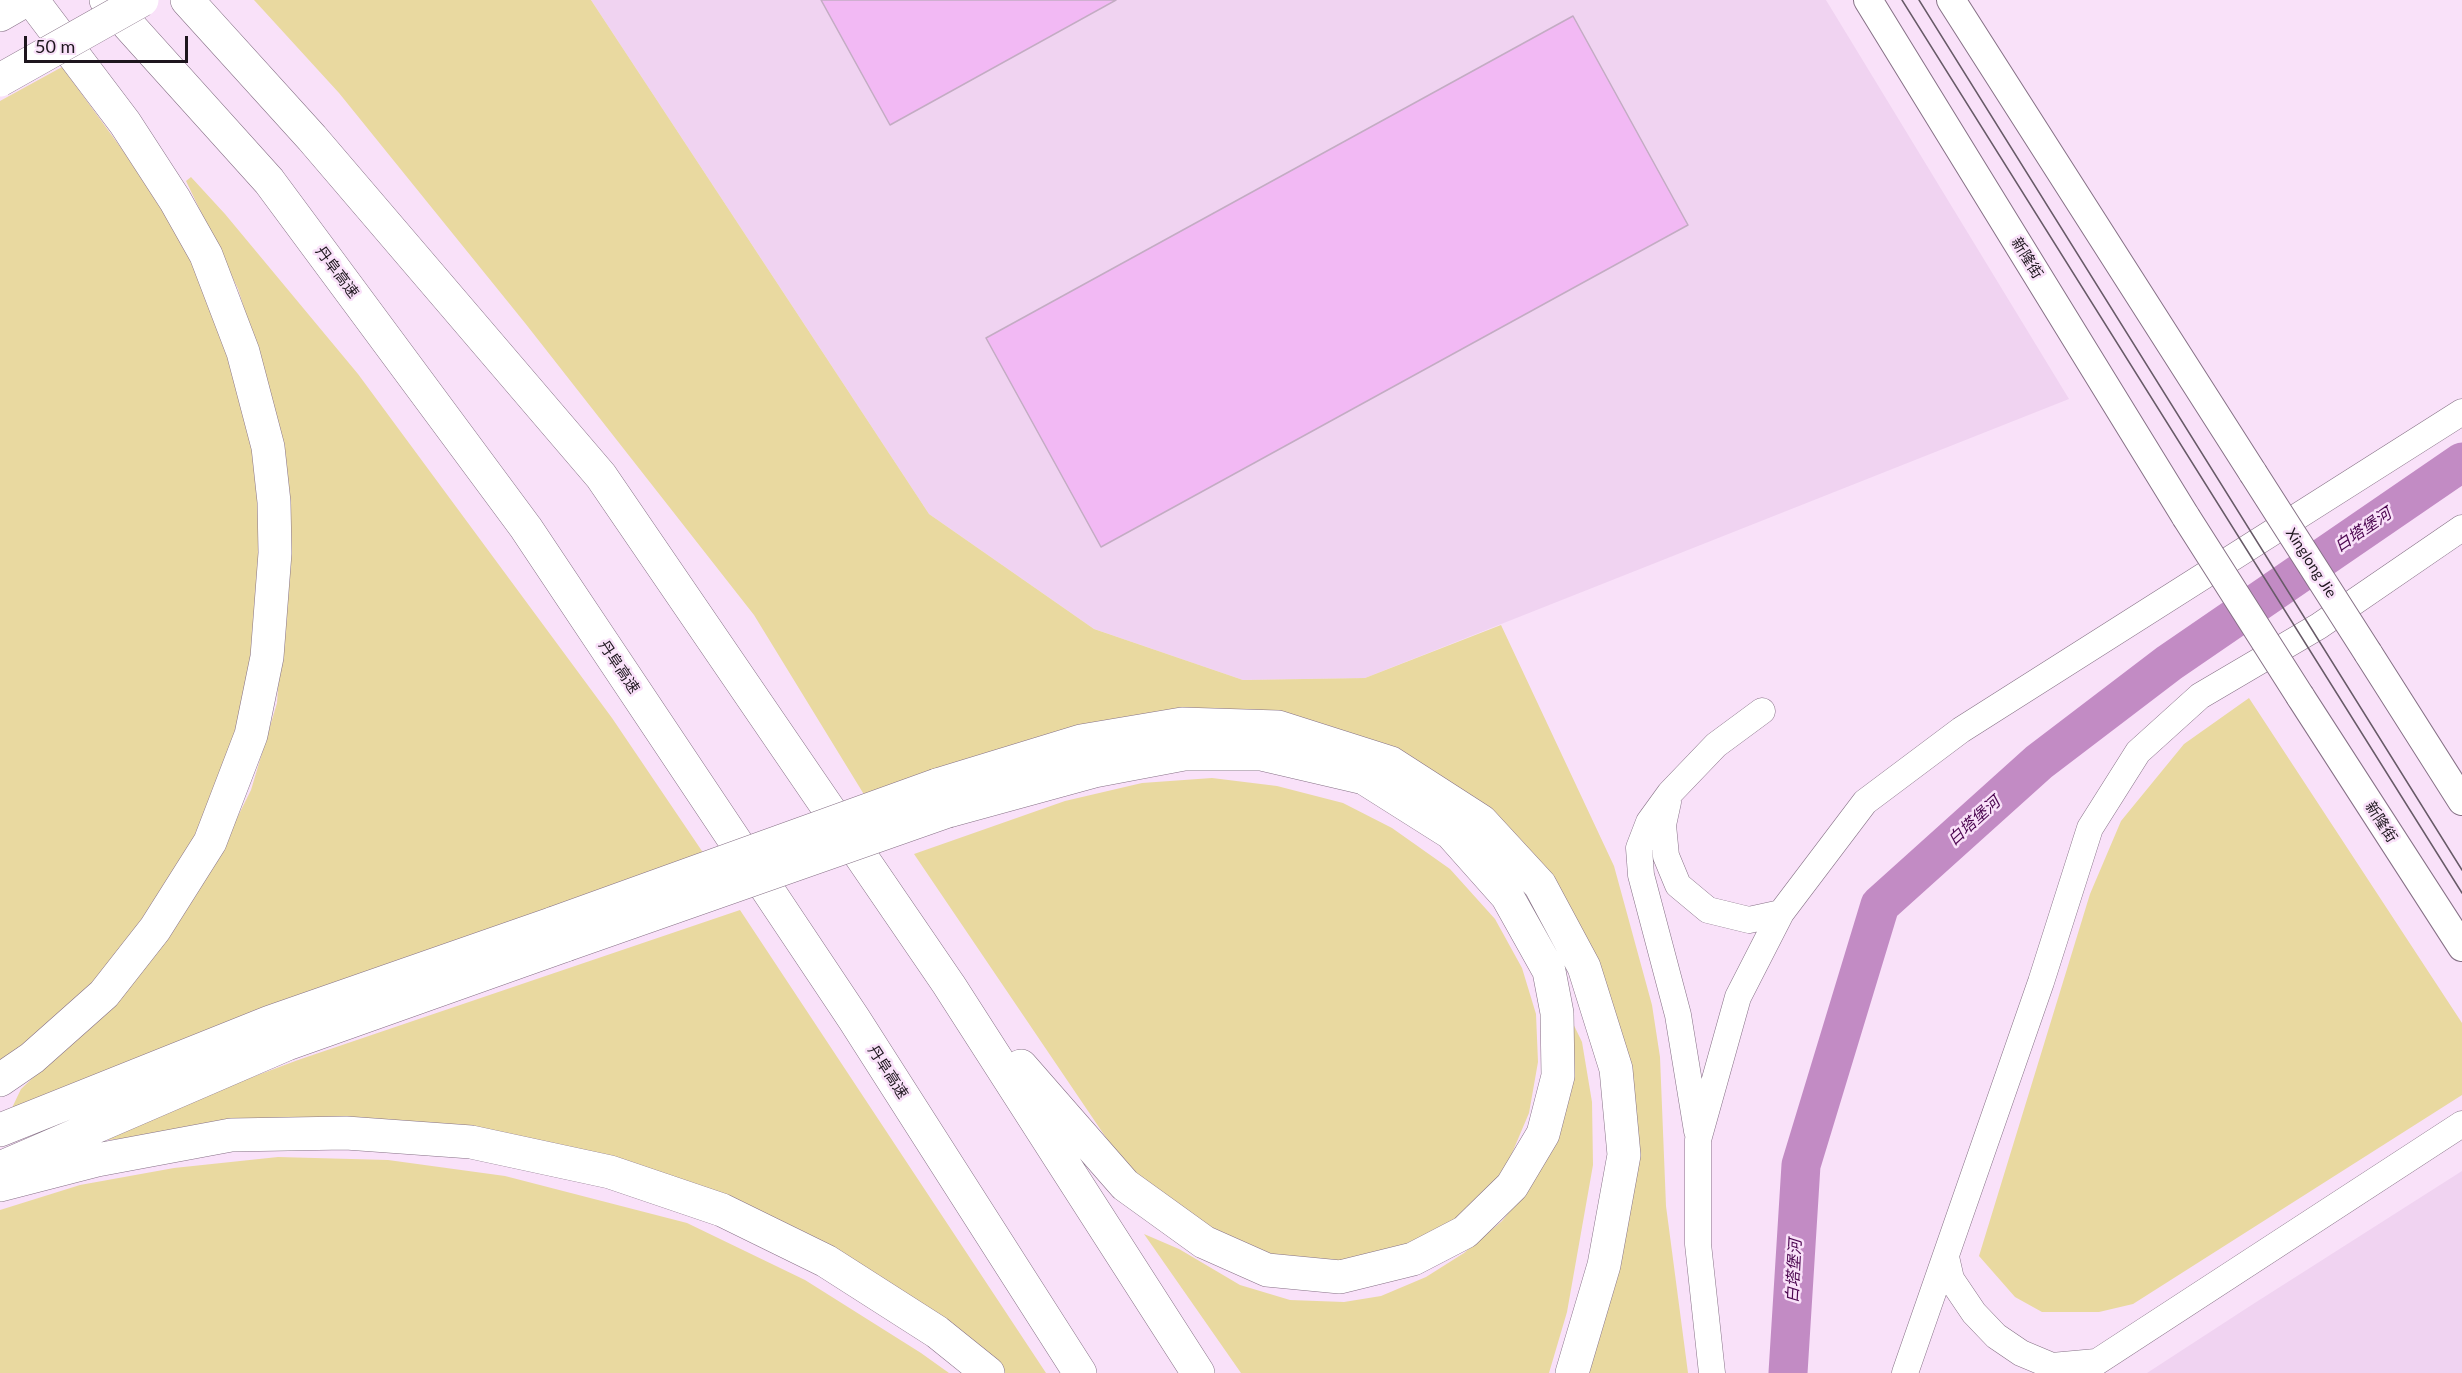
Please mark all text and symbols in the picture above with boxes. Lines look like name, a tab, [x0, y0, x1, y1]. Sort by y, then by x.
scale bar	[27, 24, 190, 62]
text: 50 m	[35, 35, 75, 57]
street label: 新隆街	[2007, 234, 2047, 282]
street label: 丹阜高速	[312, 243, 362, 301]
water label: 白塔堡河	[2331, 504, 2395, 556]
street label: Xinglong Jie	[2282, 525, 2340, 601]
street label: 丹阜高速	[595, 637, 643, 697]
water label: 白塔堡河	[1944, 792, 2004, 850]
street label: 新隆街	[2361, 798, 2401, 846]
street label: 丹阜高速	[864, 1042, 912, 1102]
water label: 白塔堡河	[1783, 1239, 1805, 1303]

